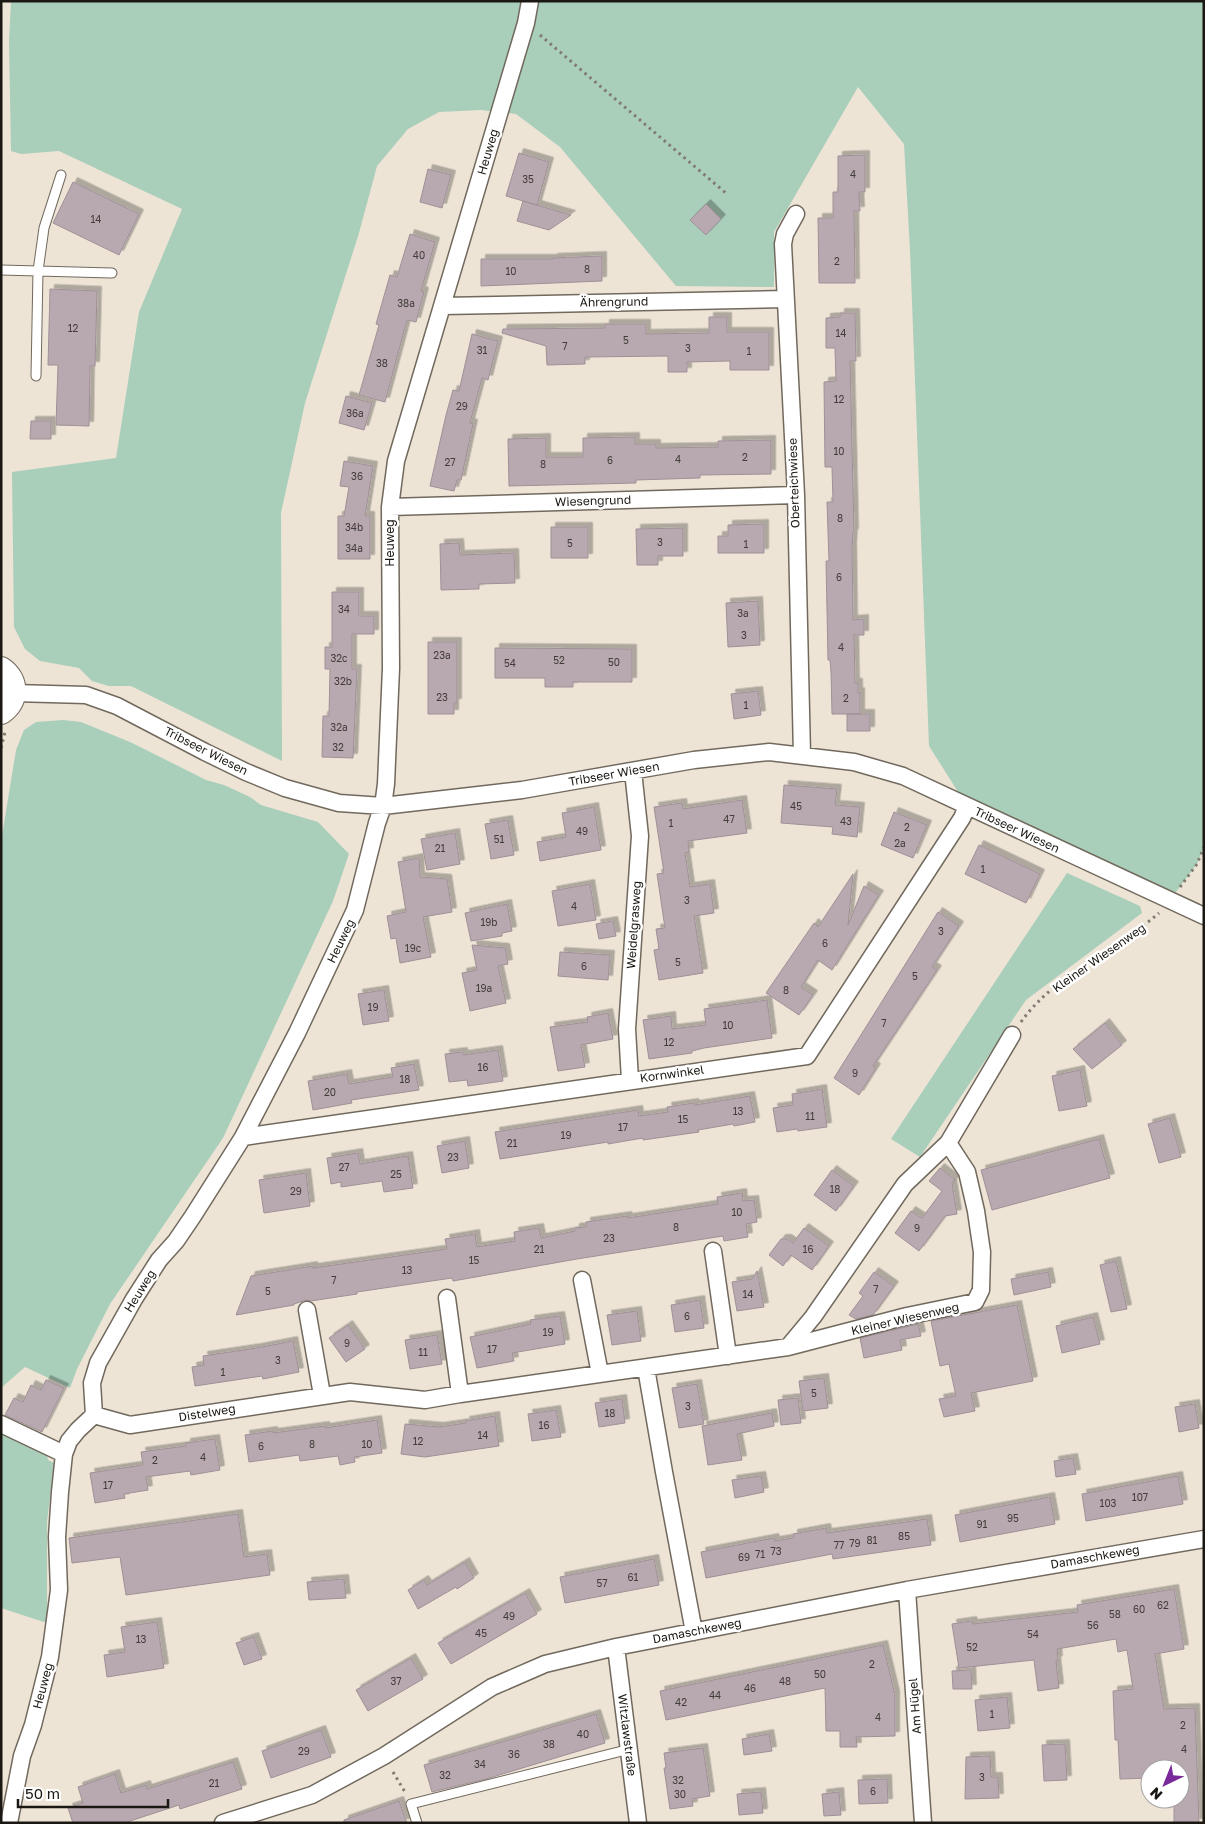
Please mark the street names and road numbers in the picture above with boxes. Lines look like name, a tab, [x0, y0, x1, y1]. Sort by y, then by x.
street label: Heuweg	[474, 127, 501, 177]
street label: Ährengrund	[580, 293, 648, 310]
street label: Oberteichwiese	[784, 438, 803, 528]
street label: Wiesengrund	[555, 492, 631, 509]
street label: Heuweg	[382, 519, 397, 567]
street label: Tribseer Wiesen	[162, 723, 251, 778]
street label: Tribseer Wiesen	[567, 758, 661, 789]
street label: Tribseer Wiesen	[972, 803, 1062, 856]
street label: Weidelgrasweg	[623, 880, 644, 970]
street label: Heuweg	[323, 916, 358, 965]
street label: Kleiner Wiesenweg	[1049, 920, 1148, 995]
street label: Kornwinkel	[639, 1062, 705, 1085]
street label: Heuweg	[121, 1267, 158, 1315]
street label: Kleiner Wiesenweg	[849, 1299, 960, 1338]
street label: Distelweg	[177, 1401, 236, 1424]
street label: Damaschkeweg	[1049, 1541, 1141, 1572]
street label: Damaschkeweg	[651, 1615, 743, 1646]
street label: Heuweg	[29, 1661, 56, 1711]
street label: Am Hügel	[905, 1677, 924, 1735]
street label: Witzlawstraße	[615, 1693, 640, 1777]

